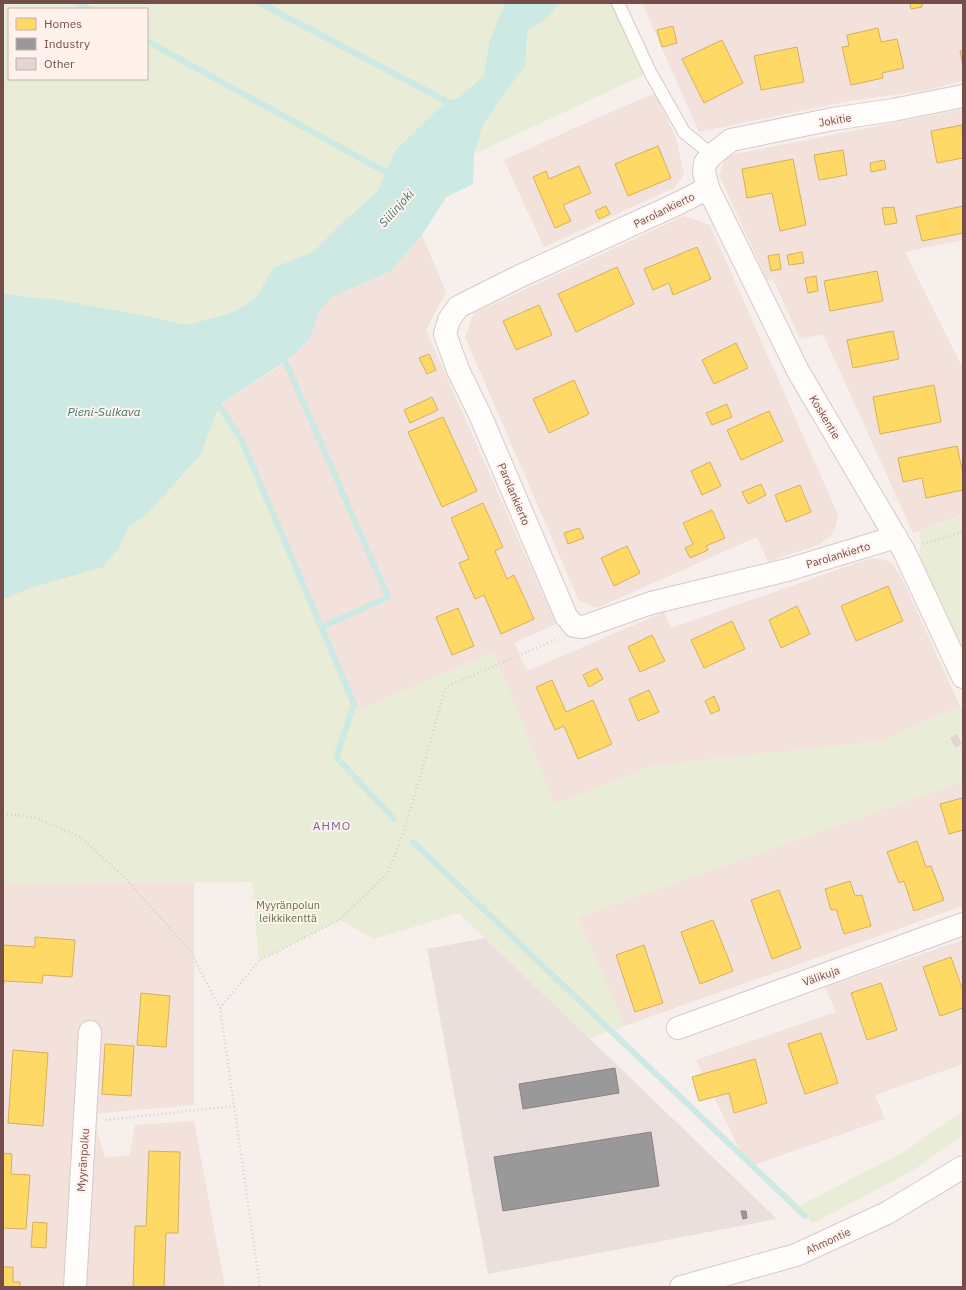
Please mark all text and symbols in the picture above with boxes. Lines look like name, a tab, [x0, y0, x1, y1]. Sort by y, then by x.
legend	[8, 8, 148, 80]
text: Homes	[44, 16, 82, 31]
text: Industry	[44, 36, 90, 51]
text: Other	[44, 56, 75, 71]
street label: Jokitie	[818, 110, 852, 130]
water label: Siilinjoki	[375, 185, 417, 230]
street label: Parolankierto	[631, 189, 697, 231]
street label: Koskentie	[806, 392, 844, 442]
water label: Pieni-Sulkava	[67, 404, 141, 419]
street label: Parolankierto	[495, 461, 533, 527]
street label: Parolankierto	[804, 539, 872, 571]
district label: AHMO	[313, 818, 351, 833]
park label: Myyränpolun leikkikenttä	[256, 898, 320, 925]
street label: Välikuja	[800, 963, 842, 989]
street label: Myyränpolku	[74, 1128, 92, 1192]
street label: Ahmontie	[803, 1225, 853, 1257]

